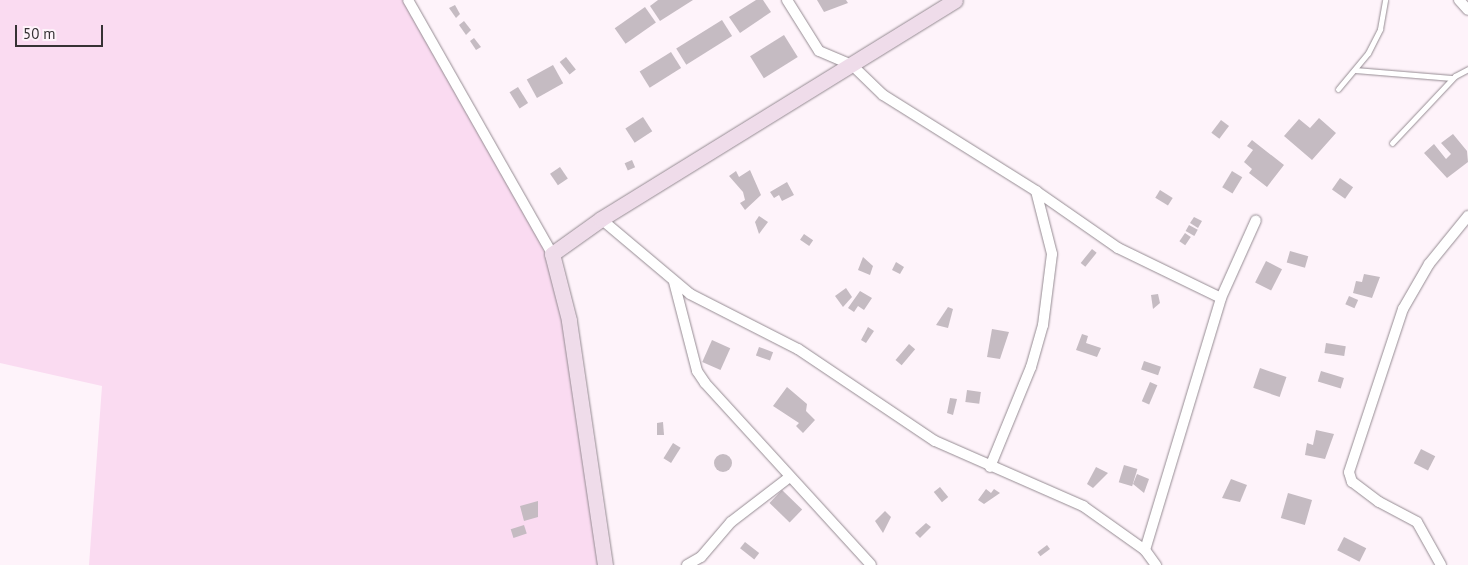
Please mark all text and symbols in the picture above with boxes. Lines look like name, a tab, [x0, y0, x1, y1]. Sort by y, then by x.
scale bar	[18, 15, 105, 47]
text: 50 m	[23, 24, 56, 43]

